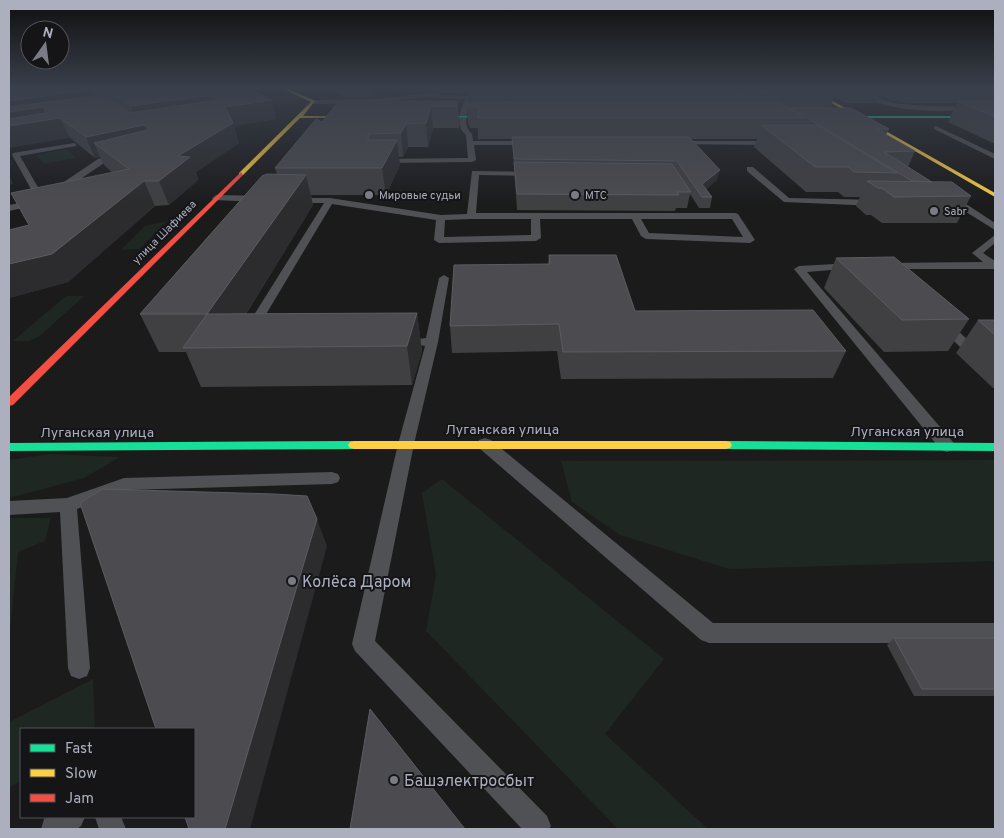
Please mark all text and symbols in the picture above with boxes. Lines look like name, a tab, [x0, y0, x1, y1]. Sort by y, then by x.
north arrow	[20, 20, 70, 70]
text: N	[41, 24, 55, 43]
marker: Мировые судьи	[363, 189, 375, 201]
place label: Мировые судьи	[379, 189, 461, 203]
marker: МТС	[569, 189, 581, 201]
place label: МТС	[585, 189, 607, 203]
street label: улица Шафиева	[130, 198, 200, 268]
marker: Sabr	[928, 205, 940, 217]
place label: Sabr	[944, 205, 968, 219]
street label: Луганская улица	[445, 422, 559, 439]
street label: Луганская улица	[850, 424, 964, 441]
street label: Луганская улица	[40, 425, 154, 442]
place label: Колёса Даром	[302, 573, 411, 593]
marker: Колёса Даром	[286, 575, 298, 587]
legend	[20, 728, 195, 818]
text: Fast	[65, 740, 93, 759]
text: Slow	[65, 765, 97, 784]
place label: Башэлектросбыт	[404, 772, 534, 792]
marker: Башэлектросбыт	[388, 774, 400, 786]
text: Jam	[65, 790, 94, 809]

